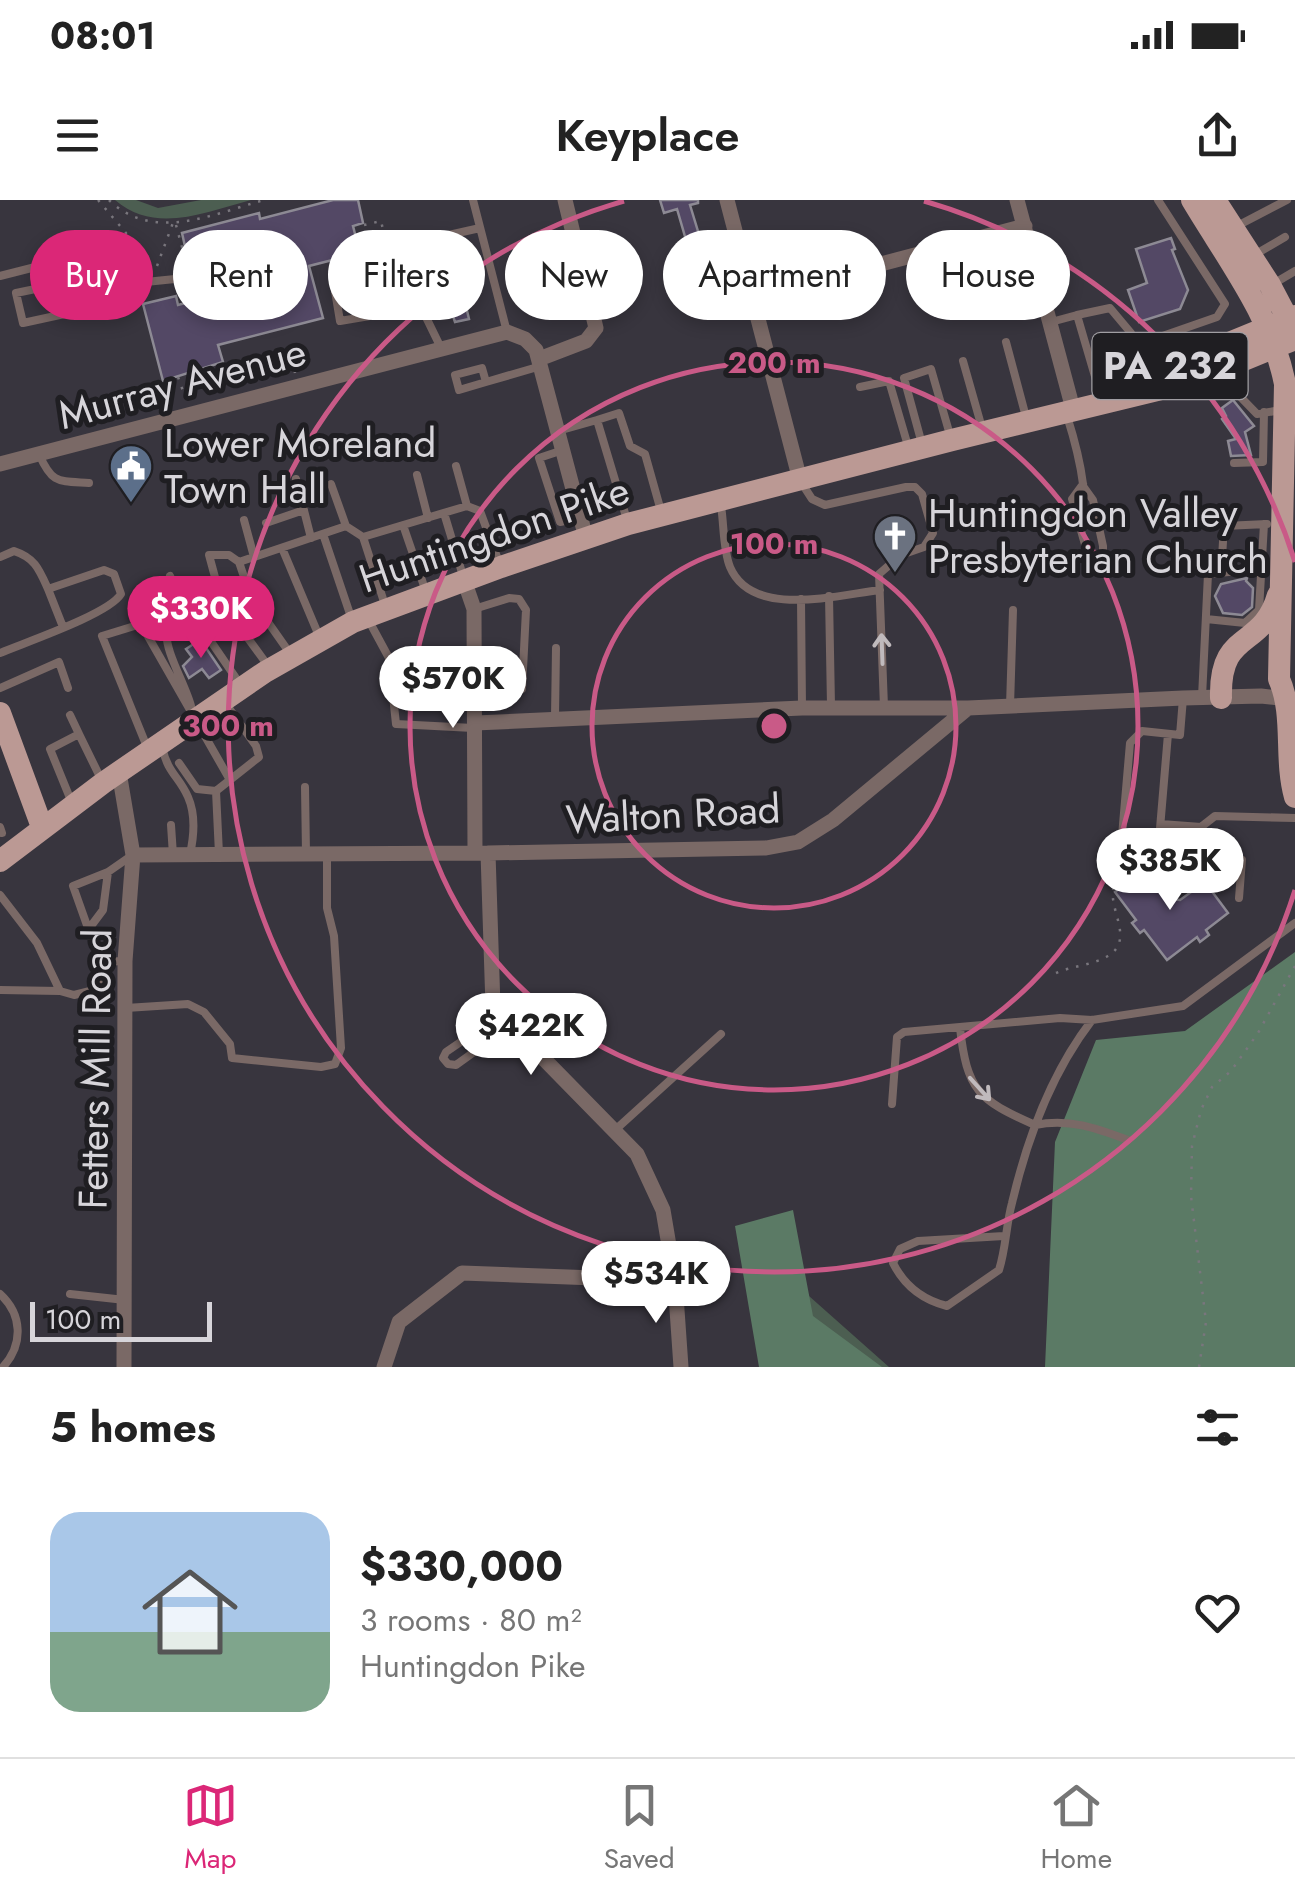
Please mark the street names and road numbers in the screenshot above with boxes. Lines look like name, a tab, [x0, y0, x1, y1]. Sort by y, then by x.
street label: Murray Avenue	[52, 322, 312, 444]
road number: PA 232	[1092, 333, 1248, 399]
street label: Huntingdon Pike	[351, 461, 637, 607]
street label: Walton Road	[564, 779, 782, 849]
street label: Fetters Mill Road	[64, 928, 126, 1210]

